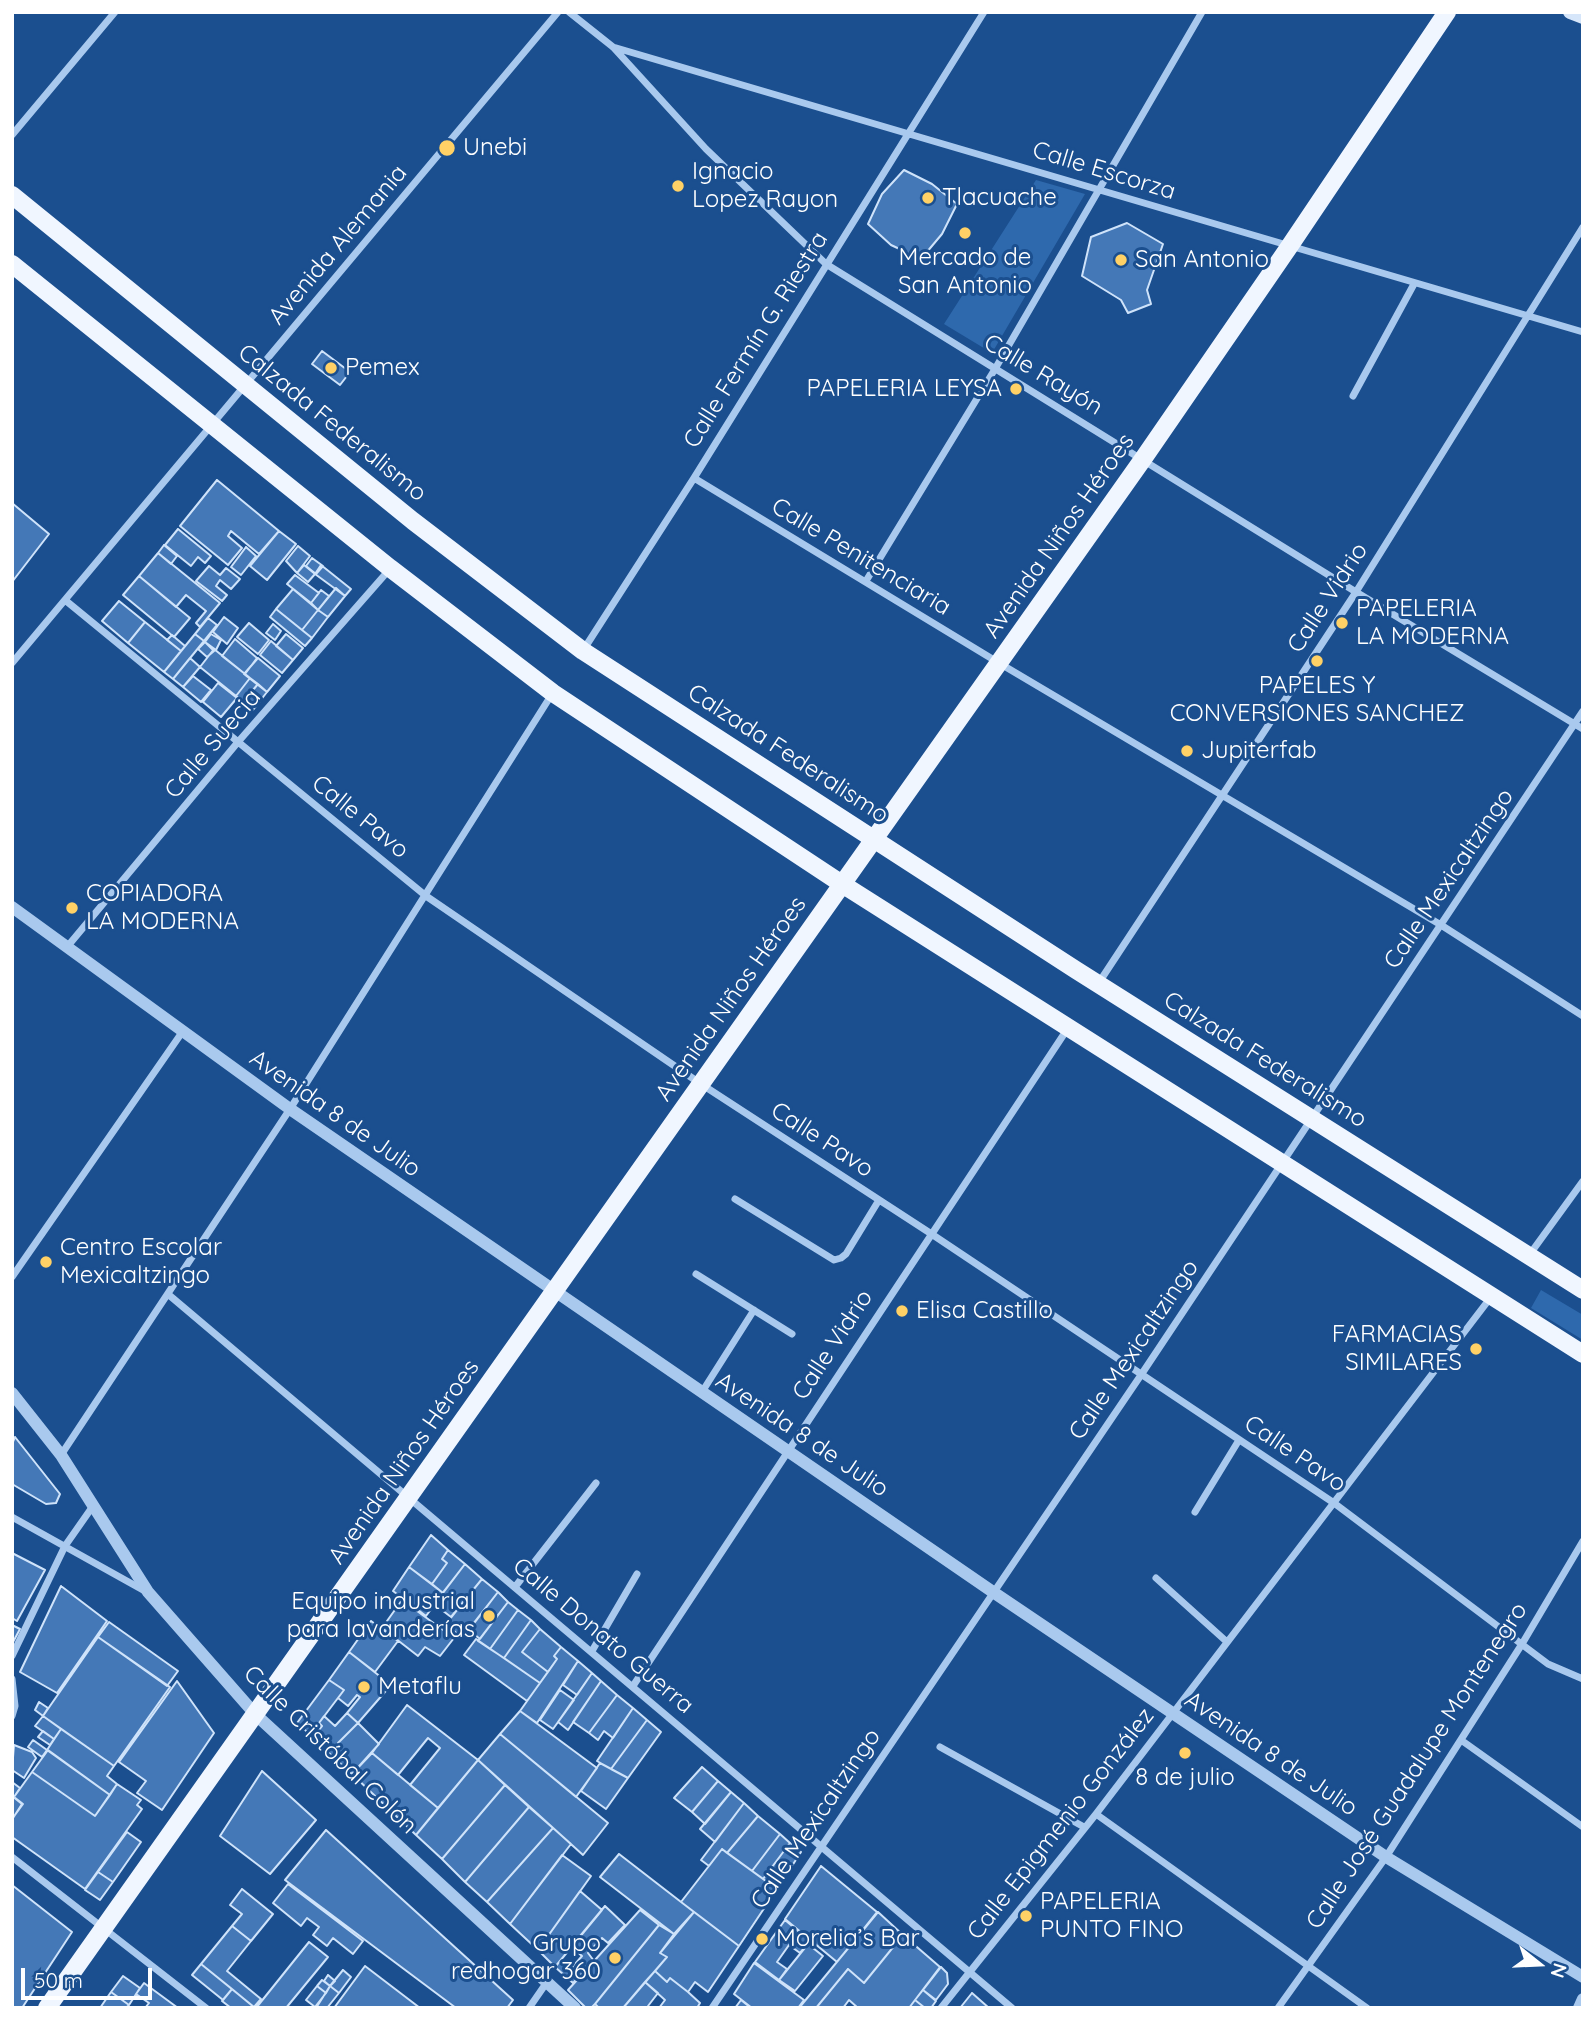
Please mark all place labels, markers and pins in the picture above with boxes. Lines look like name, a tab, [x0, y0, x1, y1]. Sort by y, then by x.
place label: Unebi	[463, 134, 527, 162]
marker: Unebi	[437, 138, 457, 158]
place label: Ignacio Lopez Rayon	[692, 158, 838, 214]
marker: Ignacio Lopez Rayon	[670, 178, 686, 194]
place label: Tlacuache	[942, 184, 1057, 212]
marker: Tlacuache	[920, 190, 936, 206]
marker: Mercado de San Antonio	[957, 225, 973, 241]
place label: Mercado de San Antonio	[898, 244, 1032, 300]
place label: San Antonio	[1135, 246, 1269, 274]
marker: San Antonio	[1113, 252, 1129, 268]
place label: Pemex	[345, 354, 420, 382]
marker: Pemex	[323, 360, 339, 376]
place label: PAPELERIA LEYSA	[806, 375, 1002, 403]
marker: PAPELERIA LEYSA	[1008, 381, 1024, 397]
place label: PAPELERIA LA MODERNA	[1356, 595, 1509, 651]
marker: PAPELERIA LA MODERNA	[1334, 615, 1350, 631]
marker: PAPELES Y CONVERSIONES SANCHEZ	[1309, 653, 1325, 669]
place label: PAPELES Y CONVERSIONES SANCHEZ	[1170, 672, 1464, 728]
place label: Jupiterfab	[1201, 737, 1317, 765]
marker: Jupiterfab	[1179, 743, 1195, 759]
place label: COPIADORA LA MODERNA	[86, 880, 239, 936]
marker: COPIADORA LA MODERNA	[64, 900, 80, 916]
place label: Centro Escolar Mexicaltzingo	[60, 1234, 222, 1290]
marker: Centro Escolar Mexicaltzingo	[38, 1254, 54, 1270]
place label: Elisa Castillo	[916, 1297, 1053, 1325]
marker: Elisa Castillo	[894, 1303, 910, 1319]
place label: FARMACIAS SIMILARES	[1332, 1321, 1462, 1377]
marker: FARMACIAS SIMILARES	[1468, 1341, 1484, 1357]
place label: Equipo industrial para lavanderías	[287, 1588, 475, 1644]
marker: Equipo industrial para lavanderías	[481, 1608, 497, 1624]
place label: Metaflu	[378, 1673, 462, 1701]
marker: Metaflu	[356, 1679, 372, 1695]
marker: 8 de julio	[1177, 1745, 1193, 1761]
place label: 8 de julio	[1135, 1764, 1235, 1792]
place label: PAPELERIA PUNTO FINO	[1040, 1888, 1183, 1944]
marker: PAPELERIA PUNTO FINO	[1018, 1908, 1034, 1924]
place label: Morelia’s Bar	[776, 1925, 920, 1953]
place label: Grupo redhogar 360	[451, 1930, 601, 1986]
marker: Morelia’s Bar	[754, 1931, 770, 1947]
marker: Grupo redhogar 360	[607, 1950, 623, 1966]

